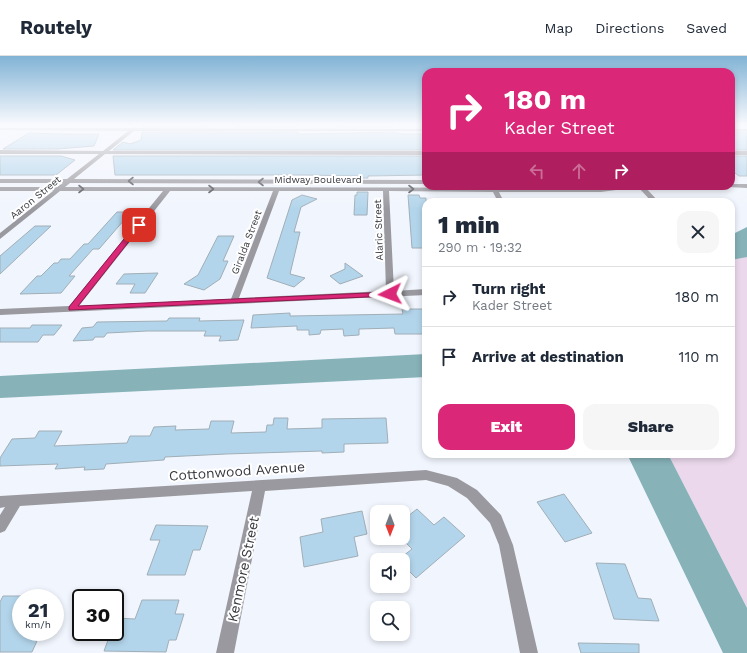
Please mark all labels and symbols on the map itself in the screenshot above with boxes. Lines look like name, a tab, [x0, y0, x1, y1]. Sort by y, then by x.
street label: Aaron Street	[8, 173, 63, 221]
street label: Midway Boulevard	[274, 174, 362, 185]
one-way arrow	[128, 177, 134, 185]
one-way arrow	[258, 178, 264, 186]
one-way arrow	[78, 185, 84, 193]
one-way arrow	[208, 185, 214, 193]
one-way arrow	[408, 185, 414, 193]
street label: Alaric Street	[372, 198, 385, 261]
pin	[122, 208, 156, 242]
street label: Giralda Street	[229, 208, 264, 276]
position arrow	[369, 273, 411, 315]
street label: Cottonwood Avenue	[168, 458, 306, 484]
north arrow	[370, 505, 410, 545]
street label: Kenmore Street	[224, 515, 262, 623]
speed limit sign: 30	[72, 589, 124, 641]

